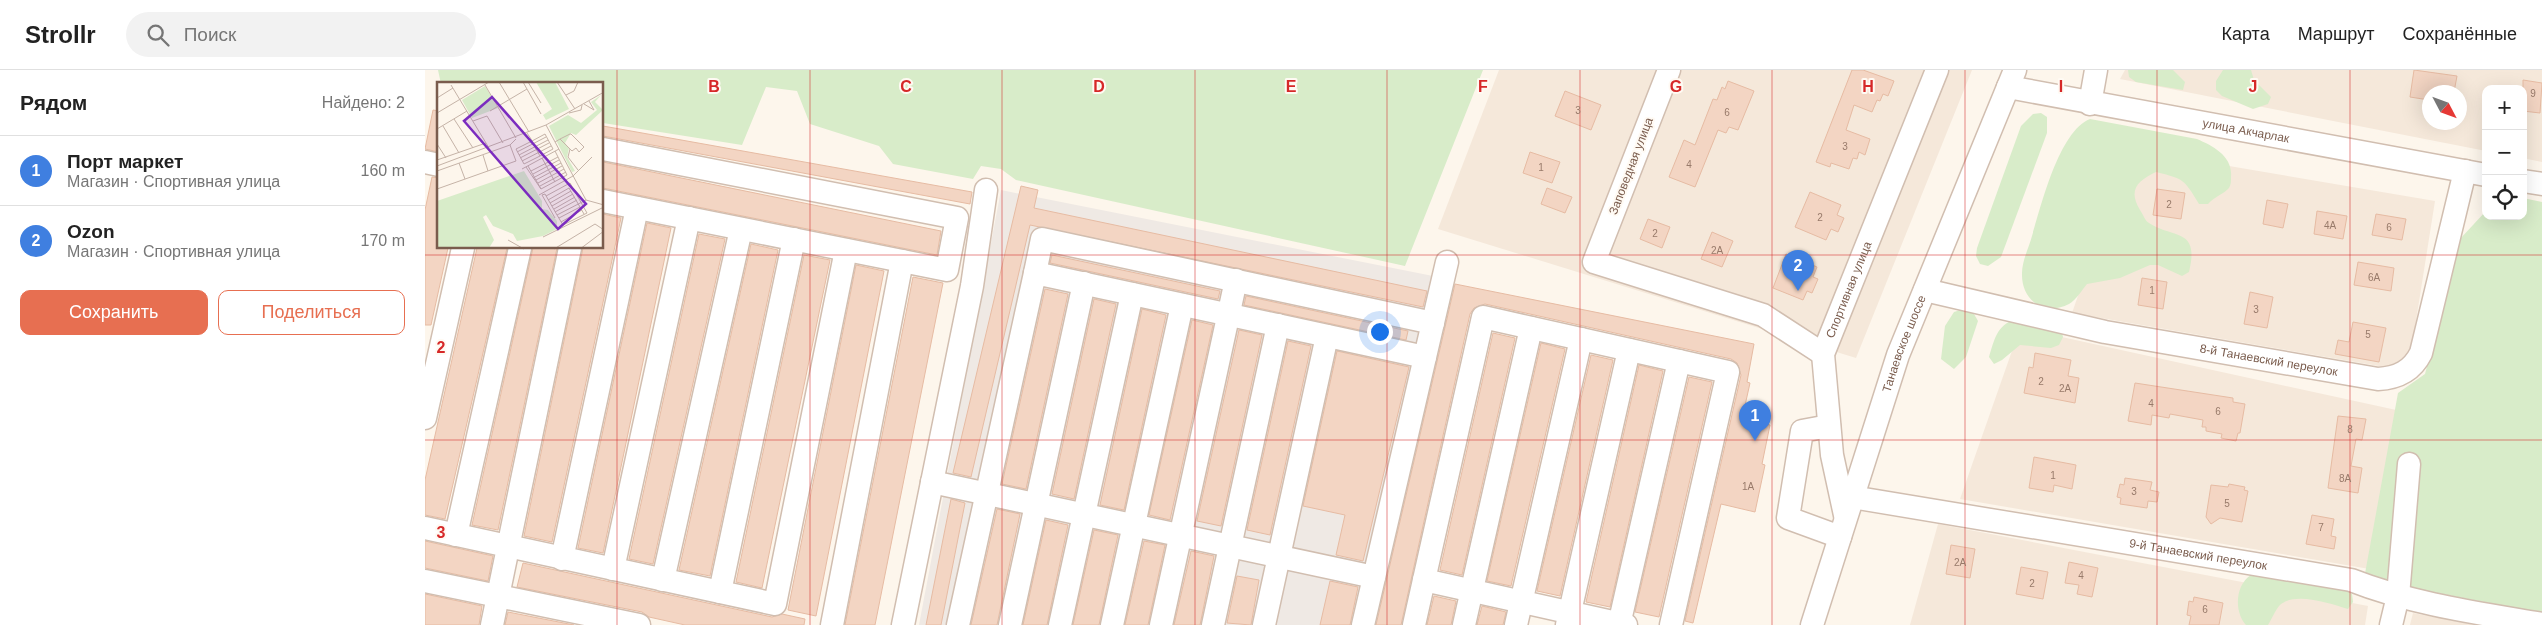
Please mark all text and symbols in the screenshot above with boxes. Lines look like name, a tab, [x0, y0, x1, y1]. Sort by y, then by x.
search box	[126, 12, 476, 57]
text: Strollr	[25, 21, 96, 48]
icon: search	[144, 21, 172, 49]
text: Поиск	[184, 24, 236, 45]
text: Карта	[2222, 24, 2270, 44]
text: Маршрут	[2298, 24, 2374, 44]
text: Сохранённые	[2402, 24, 2517, 44]
text: B	[708, 78, 720, 95]
text: C	[900, 78, 912, 95]
text: D	[1093, 78, 1105, 95]
text: E	[1286, 78, 1297, 95]
text: F	[1478, 78, 1488, 95]
text: G	[1670, 78, 1682, 95]
text: H	[1862, 78, 1874, 95]
text: I	[2059, 78, 2063, 95]
text: J	[2249, 78, 2257, 95]
inset map	[437, 82, 604, 249]
north arrow	[2422, 85, 2467, 130]
map controls	[2482, 85, 2527, 220]
button: +	[2482, 85, 2527, 130]
house number: 9	[2530, 88, 2536, 99]
text: Рядом	[20, 91, 87, 114]
text: Найдено: 2	[322, 94, 405, 111]
house number: 3	[1575, 105, 1581, 116]
house number: 6	[1724, 107, 1730, 118]
street label: Заповедная улица	[1606, 115, 1656, 217]
street label: улица Акчарлак	[2202, 116, 2291, 146]
button: −	[2482, 130, 2527, 175]
house number: 3	[1842, 141, 1848, 152]
text: Порт маркет	[67, 151, 183, 172]
house number: 4	[1686, 159, 1692, 170]
text: 1	[32, 162, 40, 179]
text: 160 m	[361, 162, 405, 179]
house number: 1	[1538, 162, 1544, 173]
text: Магазин · Спортивная улица	[67, 173, 280, 190]
button: locate	[2482, 175, 2527, 220]
house number: 2	[2166, 199, 2172, 210]
house number: 2	[1817, 212, 1823, 223]
house number: 4А	[2324, 220, 2336, 231]
text: Ozon	[67, 221, 115, 242]
house number: 6	[2386, 222, 2392, 233]
house number: 2	[1652, 228, 1658, 239]
text: 2	[32, 232, 40, 249]
text: 170 m	[361, 232, 405, 249]
street label: Спортивная улица	[1823, 239, 1875, 340]
text: Магазин · Спортивная улица	[67, 243, 280, 260]
house number: 2А	[1711, 245, 1723, 256]
pin: 2	[1782, 250, 1814, 291]
house number: 6А	[2368, 272, 2380, 283]
house number: 1	[2149, 285, 2155, 296]
button: Сохранить	[20, 290, 208, 335]
button: Поделиться	[218, 290, 405, 335]
street label: Танаевское шоссе	[1880, 293, 1929, 394]
house number: 3	[2253, 304, 2259, 315]
your location	[1367, 319, 1393, 345]
house number: 5	[2365, 329, 2371, 340]
text: 2	[437, 339, 446, 356]
street label: 8-й Танаевский переулок	[2199, 341, 2340, 379]
house number: 2	[2038, 376, 2044, 387]
house number: 2А	[2059, 383, 2071, 394]
house number: 4	[2148, 398, 2154, 409]
pin: 1	[1739, 400, 1771, 441]
house number: 6	[2215, 406, 2221, 417]
house number: 8	[2347, 424, 2353, 435]
house number: 1	[2050, 470, 2056, 481]
house number: 8А	[2339, 473, 2351, 484]
house number: 1А	[1742, 481, 1754, 492]
house number: 3	[2131, 486, 2137, 497]
house number: 5	[2224, 498, 2230, 509]
house number: 7	[2318, 522, 2324, 533]
text: 3	[437, 524, 446, 541]
street label: 9-й Танаевский переулок	[2128, 536, 2269, 573]
house number: 2А	[1954, 557, 1966, 568]
house number: 4	[2078, 570, 2084, 581]
house number: 2	[2029, 578, 2035, 589]
house number: 6	[2202, 604, 2208, 615]

